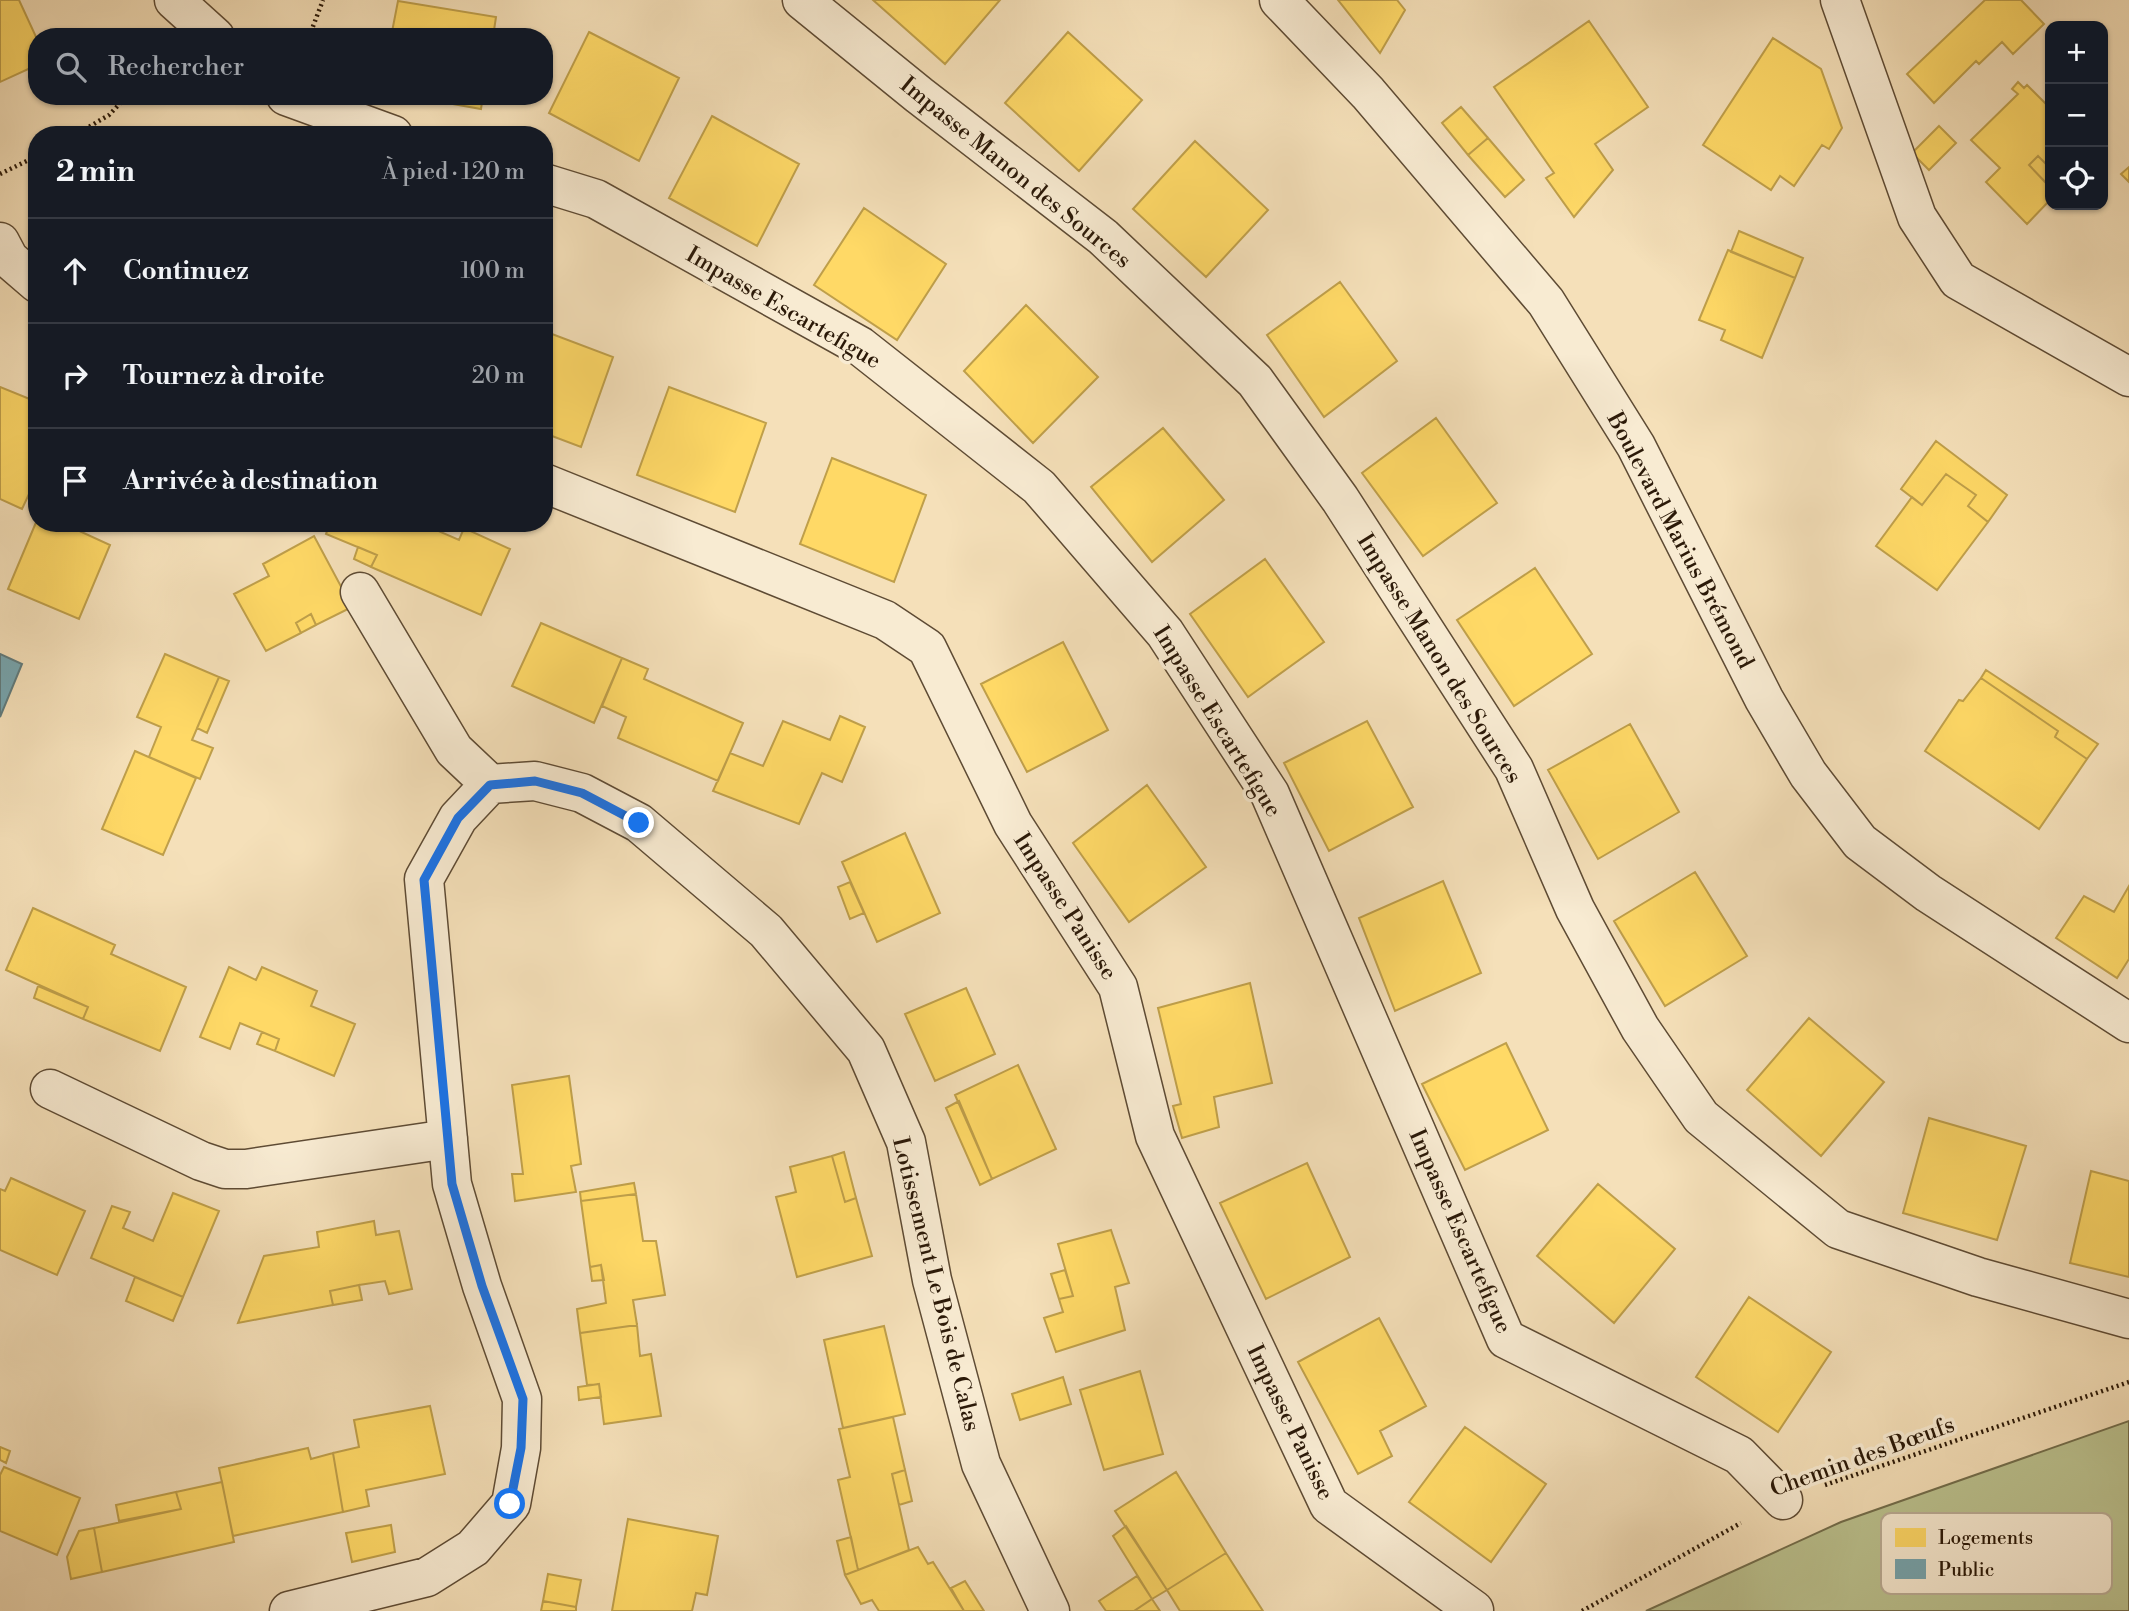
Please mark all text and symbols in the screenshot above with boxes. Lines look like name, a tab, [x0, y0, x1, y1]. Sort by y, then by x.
map controls	[2045, 21, 2108, 210]
button: +	[2045, 21, 2108, 84]
search box	[28, 28, 553, 105]
icon: search	[52, 48, 90, 86]
text: Rechercher	[108, 51, 244, 83]
street label: Impasse Manon des Sources	[894, 71, 1136, 275]
button: −	[2045, 84, 2108, 147]
button: locate	[2045, 147, 2108, 210]
text: 2 min	[56, 153, 135, 191]
text: À pied · 120 m	[382, 158, 525, 186]
street label: Impasse Escartefigue	[681, 241, 886, 375]
icon: ahead	[56, 252, 94, 290]
text: Continuez	[123, 255, 249, 287]
text: 100 m	[460, 257, 525, 285]
icon: right	[56, 357, 94, 395]
text: Tournez à droite	[123, 360, 325, 392]
text: 20 m	[472, 362, 525, 390]
street label: Boulevard Marius Brémond	[1600, 407, 1760, 673]
icon: arrive	[56, 462, 94, 500]
text: Arrivée à destination	[123, 465, 378, 497]
street label: Impasse Manon des Sources	[1351, 529, 1528, 788]
street label: Impasse Escartefigue	[1147, 621, 1287, 822]
route end	[623, 807, 654, 838]
street label: Impasse Panisse	[1007, 828, 1123, 985]
street label: Impasse Escartefigue	[1402, 1125, 1518, 1338]
street label: Lotissement Le Bois de Calas	[886, 1134, 986, 1434]
street label: Impasse Panisse	[1240, 1340, 1340, 1505]
street label: Chemin des Bœufs	[1766, 1411, 1958, 1503]
route start	[494, 1488, 525, 1519]
legend	[1881, 1513, 2112, 1594]
text: Logements	[1938, 1526, 2033, 1550]
text: Public	[1938, 1558, 1994, 1582]

